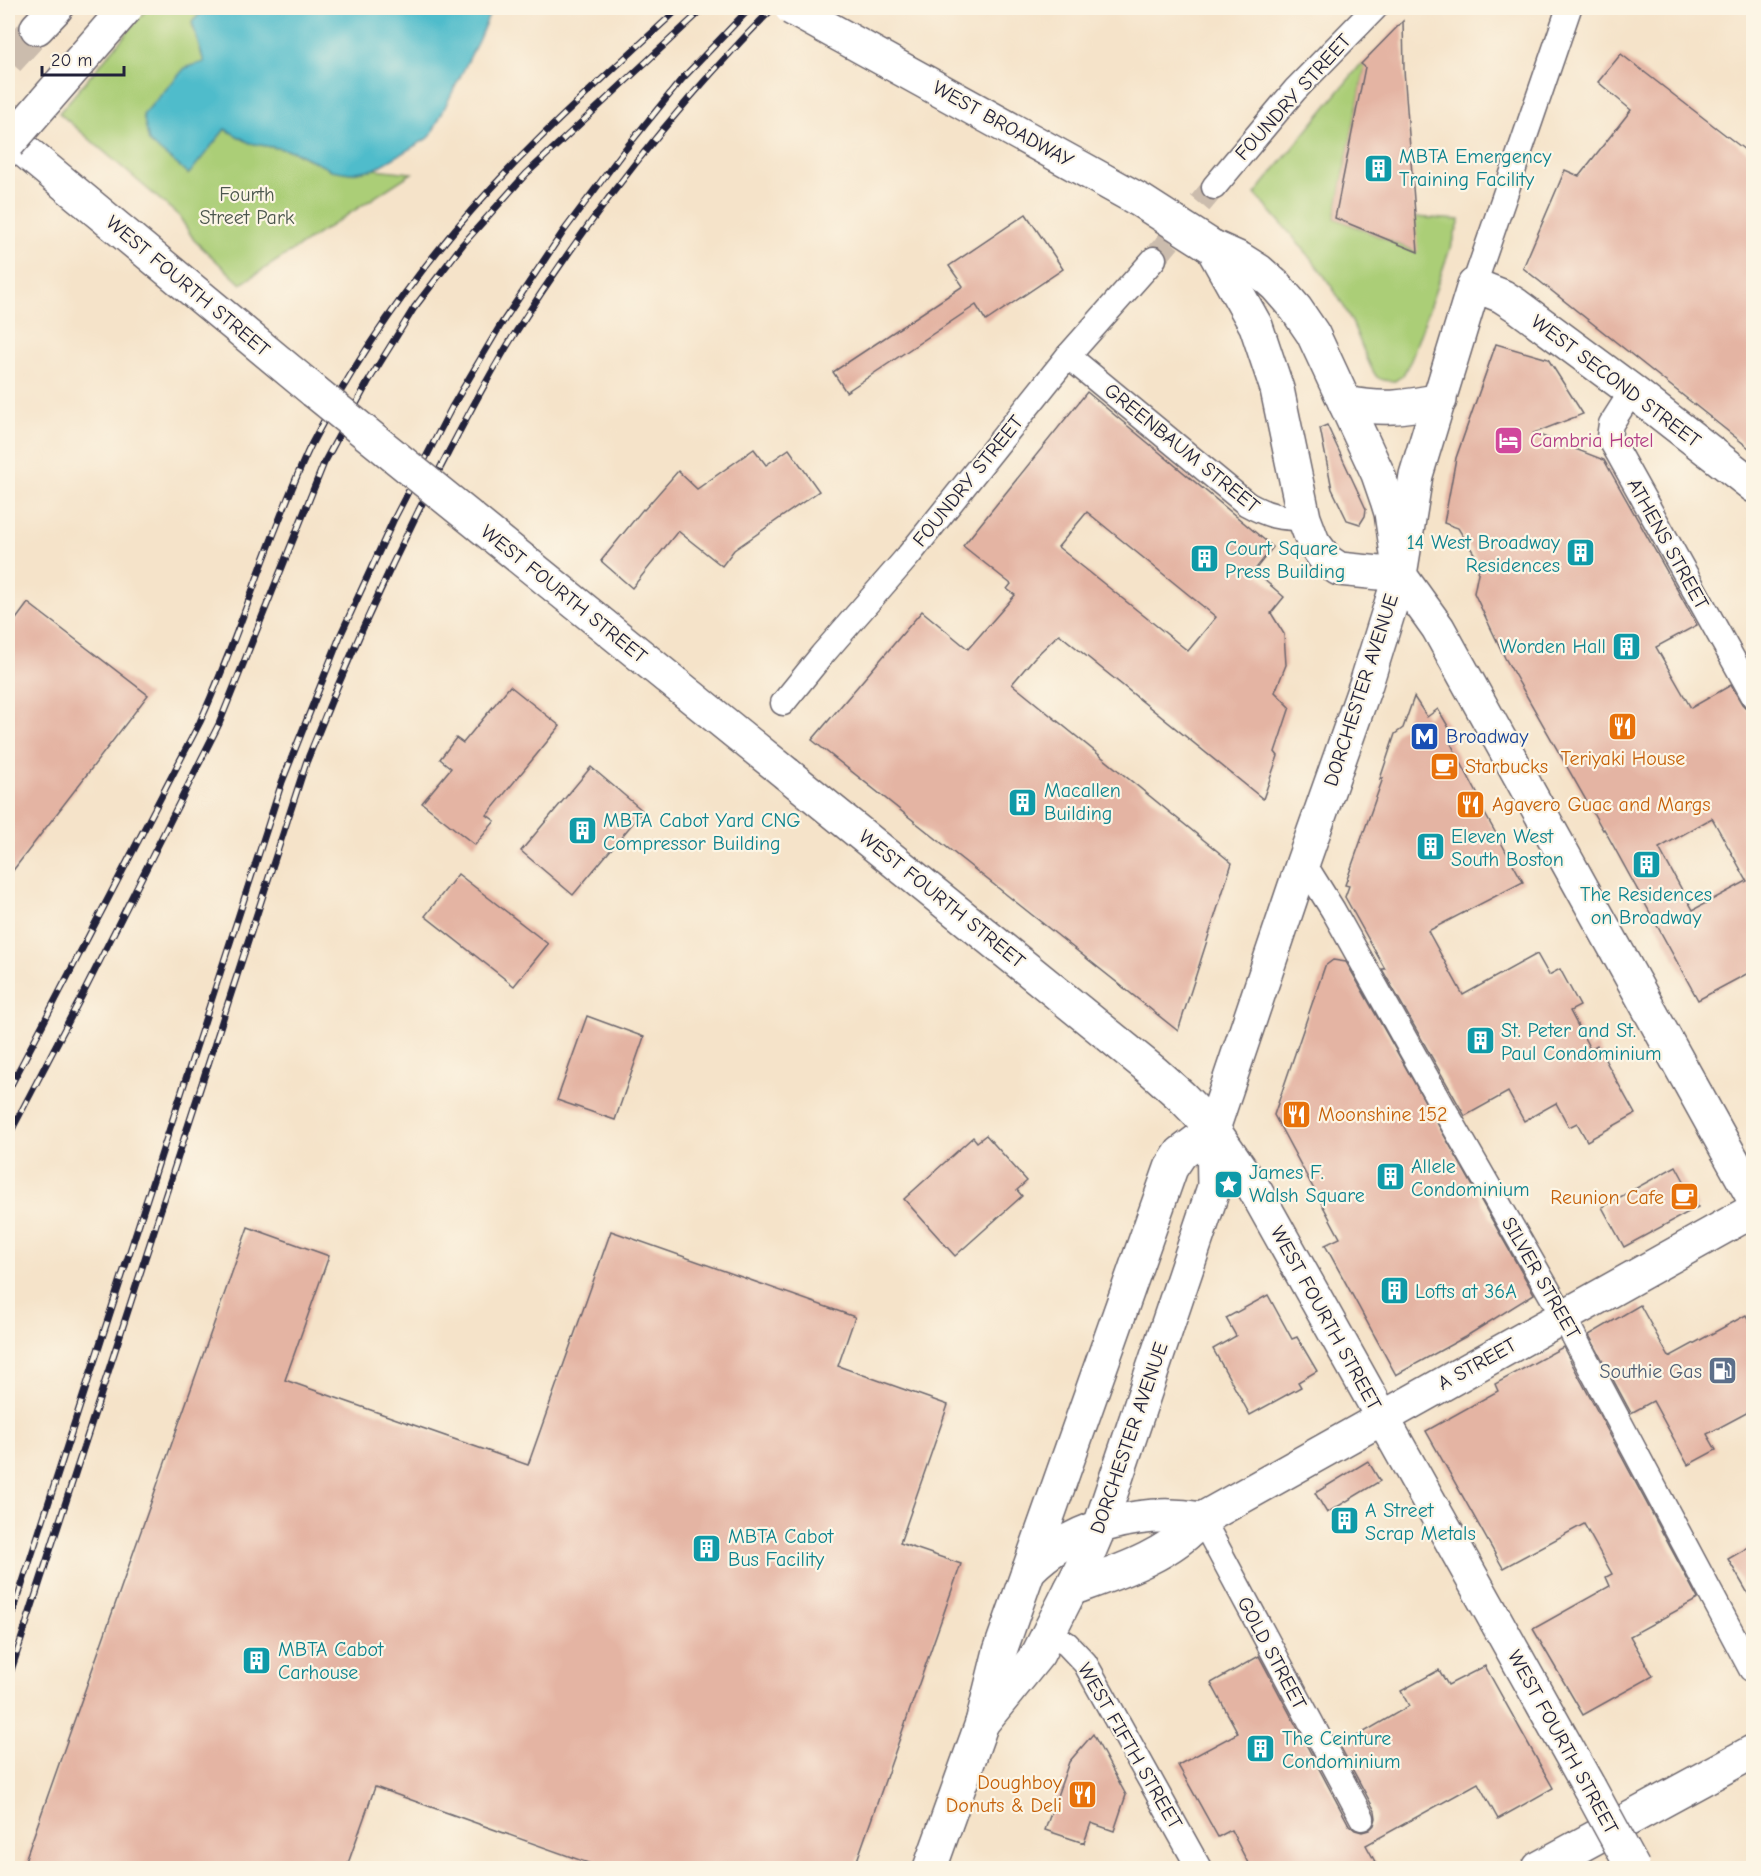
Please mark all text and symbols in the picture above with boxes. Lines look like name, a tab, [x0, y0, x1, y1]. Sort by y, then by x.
street label: FOUNDRY STREET	[1230, 29, 1356, 165]
scale bar	[42, 39, 124, 77]
text: 20 m	[51, 50, 92, 71]
street label: WEST BROADWAY	[929, 76, 1077, 172]
place label: MBTA Emergency Training Facility	[1399, 145, 1551, 191]
building icon: MBTA Emergency Training Facility	[1362, 152, 1394, 184]
park label: Fourth Street Park	[199, 183, 295, 229]
street label: WEST FOURTH STREET	[101, 211, 275, 362]
street label: WEST SECOND STREET	[1527, 310, 1706, 453]
street label: GREENBAUM STREET	[1100, 378, 1265, 518]
street label: FOUNDRY STREET	[908, 410, 1028, 551]
hotel icon: Cambria Hotel	[1493, 424, 1525, 456]
place label: Cambria Hotel	[1530, 429, 1654, 452]
street label: ATHENS STREET	[1623, 475, 1714, 614]
street label: WEST FOURTH STREET	[476, 520, 652, 668]
place label: 14 West Broadway Residences	[1407, 531, 1560, 577]
place label: Court Square Press Building	[1225, 537, 1345, 583]
building icon: 14 West Broadway Residences	[1565, 537, 1597, 569]
building icon: Court Square Press Building	[1188, 543, 1220, 575]
street label: DORCHESTER AVENUE	[1319, 591, 1403, 789]
building icon: Worden Hall	[1611, 630, 1643, 662]
place label: Worden Hall	[1500, 635, 1606, 658]
restaurant icon: Teriyaki House	[1607, 711, 1639, 743]
metro station icon: Broadway	[1409, 720, 1441, 752]
place label: Broadway	[1446, 725, 1528, 748]
place label: Teriyaki House	[1561, 747, 1685, 770]
cafe icon: Starbucks	[1428, 750, 1460, 782]
place label: Starbucks	[1465, 755, 1548, 778]
place label: Macallen Building	[1044, 779, 1121, 825]
building icon: Macallen Building	[1007, 786, 1039, 818]
restaurant icon: Agavero Guac and Margs	[1455, 788, 1487, 820]
place label: Agavero Guac and Margs	[1492, 793, 1711, 816]
place label: MBTA Cabot Yard CNG Compressor Building	[603, 809, 801, 855]
building icon: MBTA Cabot Yard CNG Compressor Building	[566, 815, 598, 847]
street label: WEST FOURTH STREET	[854, 825, 1030, 973]
place label: Eleven West South Boston	[1451, 825, 1564, 871]
building icon: Eleven West South Boston	[1414, 831, 1446, 863]
building icon: The Residences on Broadway	[1630, 848, 1662, 880]
place label: The Residences on Broadway	[1580, 883, 1712, 929]
place label: St. Peter and St. Paul Condominium	[1501, 1019, 1662, 1065]
building icon: St. Peter and St. Paul Condominium	[1464, 1025, 1496, 1057]
restaurant icon: Moonshine 152	[1281, 1098, 1313, 1130]
place label: Moonshine 152	[1318, 1103, 1448, 1126]
place label: Allele Condominium	[1411, 1155, 1530, 1201]
place label: James F. Walsh Square	[1249, 1161, 1365, 1207]
building icon: Allele Condominium	[1374, 1161, 1406, 1193]
place icon: James F. Walsh Square	[1212, 1168, 1244, 1200]
cafe icon: Reunion Cafe	[1669, 1181, 1701, 1213]
place label: Reunion Cafe	[1550, 1186, 1664, 1209]
street label: SILVER STREET	[1497, 1213, 1585, 1343]
street label: WEST FOURTH STREET	[1266, 1222, 1386, 1414]
building icon: Lofts at 36A	[1378, 1275, 1410, 1307]
place label: Lofts at 36A	[1415, 1280, 1517, 1303]
street label: A STREET	[1434, 1333, 1521, 1395]
street label: DORCHESTER AVENUE	[1085, 1339, 1173, 1537]
fuel station icon: Southie Gas	[1707, 1355, 1739, 1387]
place label: Southie Gas	[1600, 1360, 1702, 1383]
place label: A Street Scrap Metals	[1365, 1499, 1476, 1545]
building icon: A Street Scrap Metals	[1328, 1505, 1360, 1537]
place label: MBTA Cabot Bus Facility	[728, 1525, 835, 1571]
building icon: MBTA Cabot Bus Facility	[691, 1532, 723, 1564]
street label: GOLD STREET	[1233, 1593, 1312, 1714]
place label: MBTA Cabot Carhouse	[278, 1638, 385, 1684]
building icon: MBTA Cabot Carhouse	[241, 1645, 273, 1677]
street label: WEST FOURTH STREET	[1503, 1646, 1623, 1838]
street label: WEST FIFTH STREET	[1073, 1659, 1187, 1834]
place label: The Ceinture Condominium	[1282, 1727, 1401, 1773]
building icon: The Ceinture Condominium	[1245, 1733, 1277, 1765]
place label: Doughboy Donuts & Deli	[946, 1771, 1062, 1817]
restaurant icon: Doughboy Donuts & Deli	[1067, 1778, 1099, 1810]

